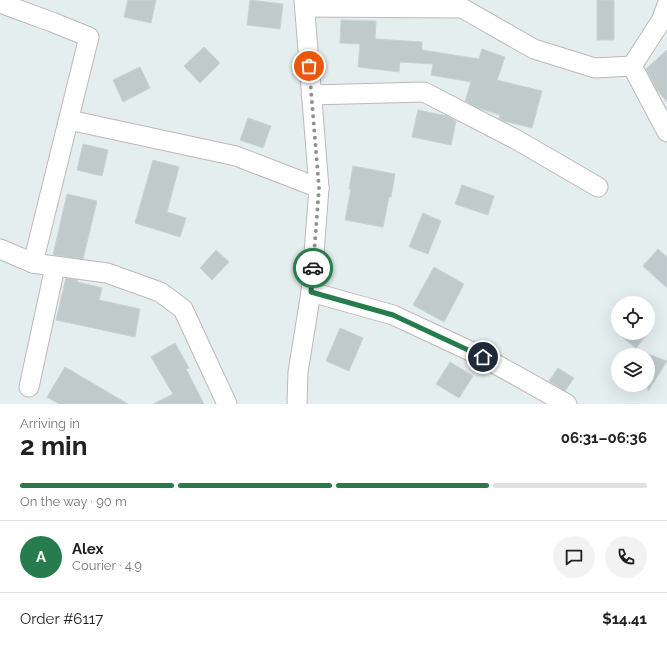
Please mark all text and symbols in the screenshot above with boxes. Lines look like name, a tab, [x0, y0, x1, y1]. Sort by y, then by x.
pin	[292, 49, 326, 83]
icon: bag	[298, 55, 320, 77]
courier	[293, 248, 333, 288]
icon: car	[302, 257, 324, 279]
map controls	[611, 296, 655, 392]
button: locate	[611, 296, 655, 340]
pin	[466, 340, 500, 374]
icon: home	[472, 346, 494, 368]
button: layers	[611, 348, 655, 392]
text: Arriving in	[20, 416, 80, 431]
text: 06:31–06:36	[561, 429, 647, 447]
text: 2 min	[20, 431, 87, 461]
text: On the way · 90 m	[20, 494, 127, 509]
button: chat	[553, 536, 595, 578]
button: phone	[605, 536, 647, 578]
text: Alex	[72, 540, 103, 558]
text: A	[36, 548, 46, 566]
text: Courier · 4.9	[72, 558, 142, 573]
text: Order #6117	[20, 610, 103, 628]
text: $14.41	[602, 610, 647, 628]

